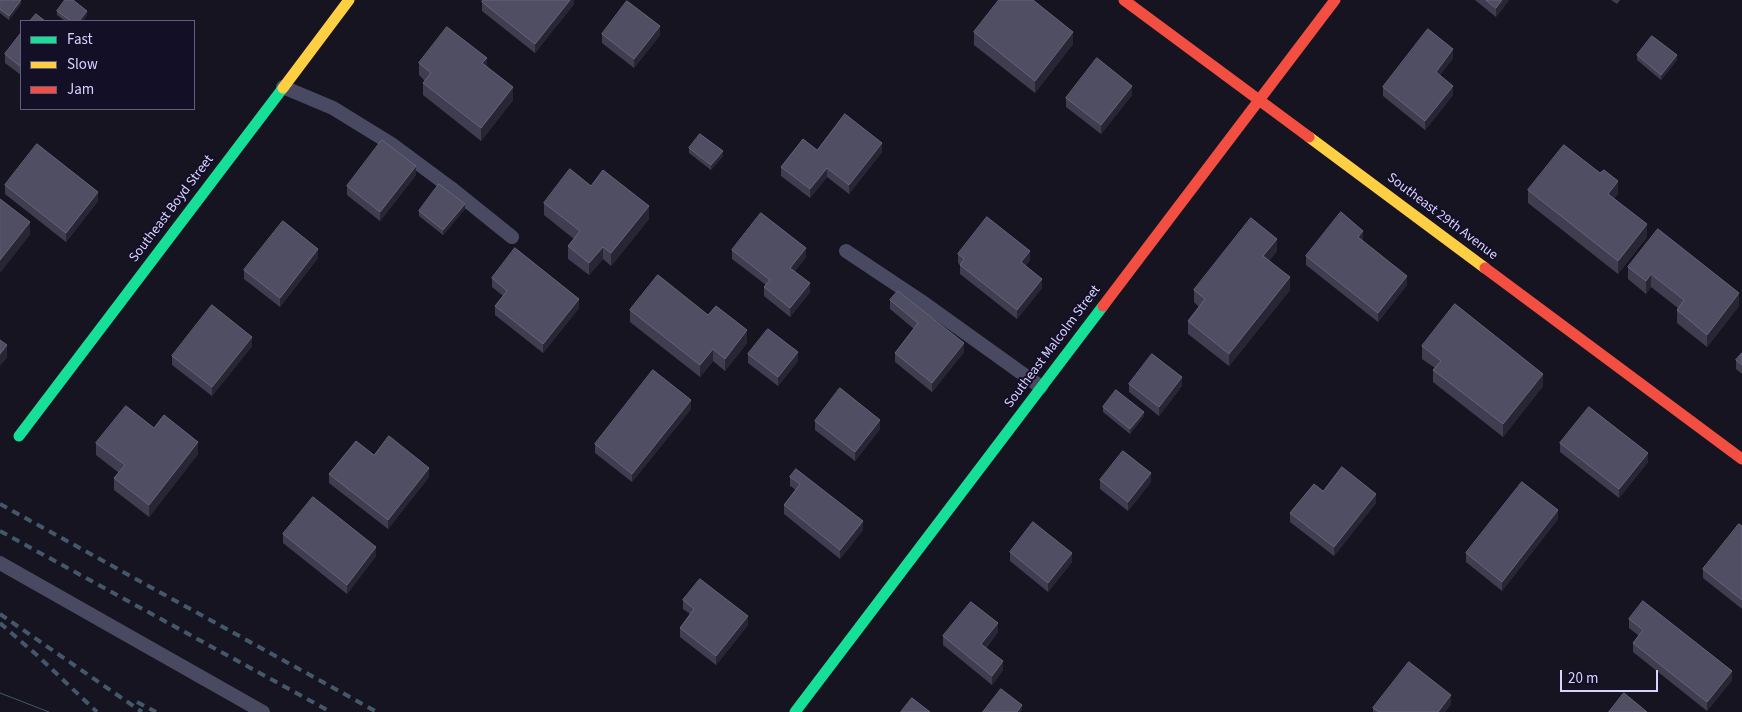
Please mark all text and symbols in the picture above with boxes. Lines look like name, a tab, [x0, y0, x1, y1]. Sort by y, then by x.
legend	[20, 20, 195, 110]
text: Fast	[67, 29, 93, 50]
text: Slow	[67, 54, 98, 75]
text: Jam	[67, 79, 94, 100]
street label: Southeast Boyd Street	[126, 152, 218, 266]
street label: Southeast 29th Avenue	[1383, 170, 1501, 264]
street label: Southeast Malcolm Street	[1001, 282, 1105, 412]
scale bar	[1562, 660, 1660, 692]
text: 20 m	[1568, 668, 1598, 689]

